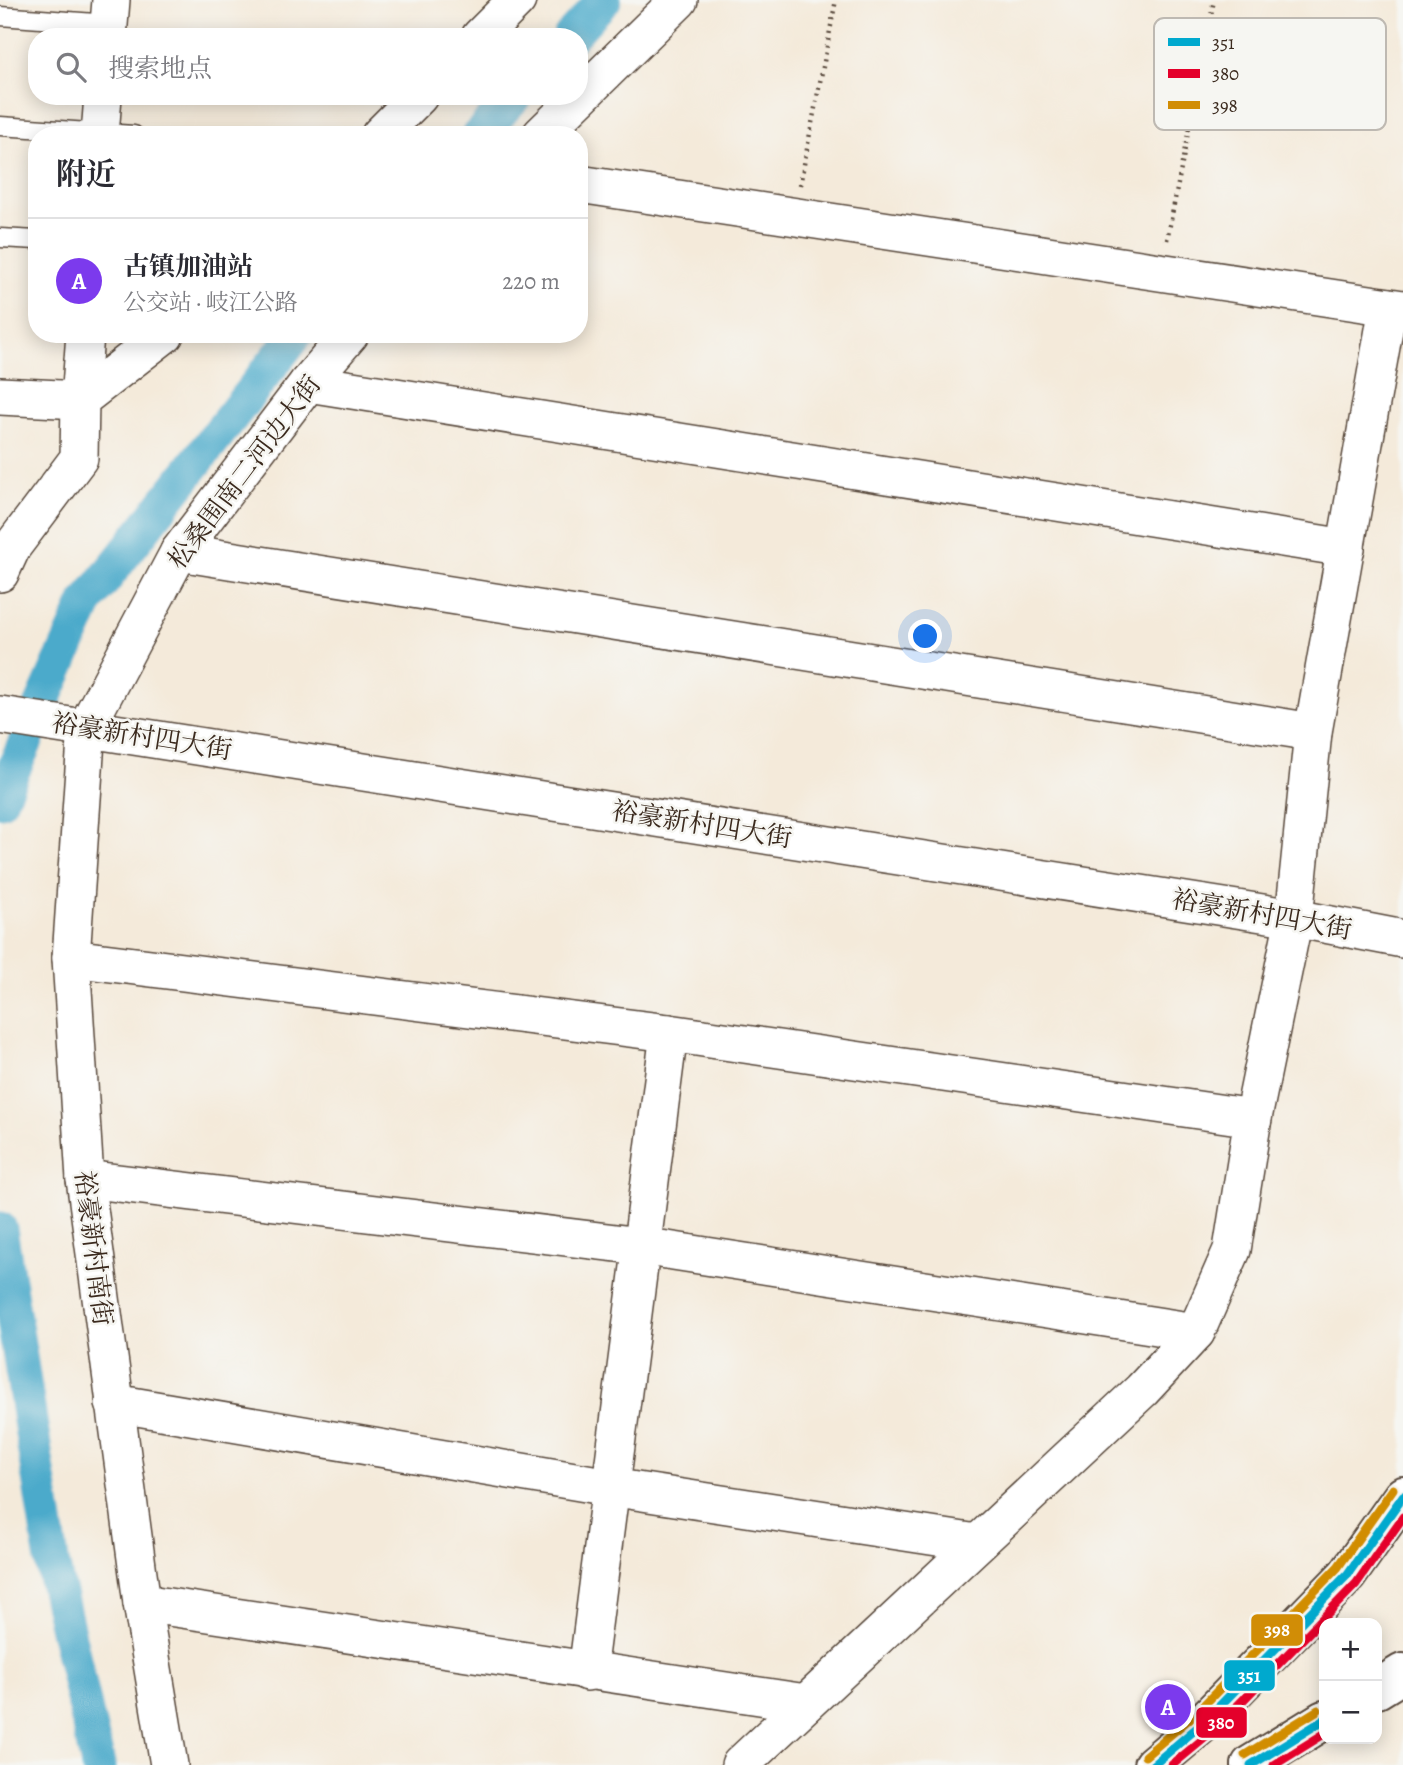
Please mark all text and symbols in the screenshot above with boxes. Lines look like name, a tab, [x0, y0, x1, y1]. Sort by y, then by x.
legend	[1154, 18, 1386, 130]
search box	[28, 28, 588, 105]
text: 351	[1212, 30, 1235, 56]
icon: search	[52, 48, 90, 86]
text: 搜索地点	[108, 51, 212, 86]
text: 380	[1212, 61, 1239, 87]
text: 398	[1212, 93, 1238, 119]
text: 附近	[56, 154, 116, 194]
text: 古镇加油站	[123, 249, 253, 284]
text: A	[72, 266, 86, 297]
text: 220 m	[502, 266, 560, 297]
text: 公交站 · 岐江公路	[123, 287, 298, 318]
street label: 松桑围南二河边大街	[160, 368, 329, 576]
your location	[908, 619, 942, 653]
street label: 裕豪新村四大街	[49, 705, 235, 768]
street label: 裕豪新村四大街	[609, 793, 795, 856]
street label: 裕豪新村四大街	[1169, 881, 1355, 948]
street label: 裕豪新村南街	[67, 1169, 120, 1328]
line badge: 398	[1250, 1613, 1304, 1647]
text: 398	[1264, 1617, 1290, 1643]
map controls	[1319, 1618, 1382, 1744]
button: +	[1319, 1618, 1382, 1681]
line badge: 351	[1223, 1659, 1276, 1692]
text: 351	[1237, 1663, 1261, 1689]
pin: A	[1145, 1681, 1191, 1733]
button: −	[1319, 1681, 1382, 1744]
line badge: 380	[1195, 1706, 1248, 1739]
text: 380	[1208, 1710, 1235, 1736]

